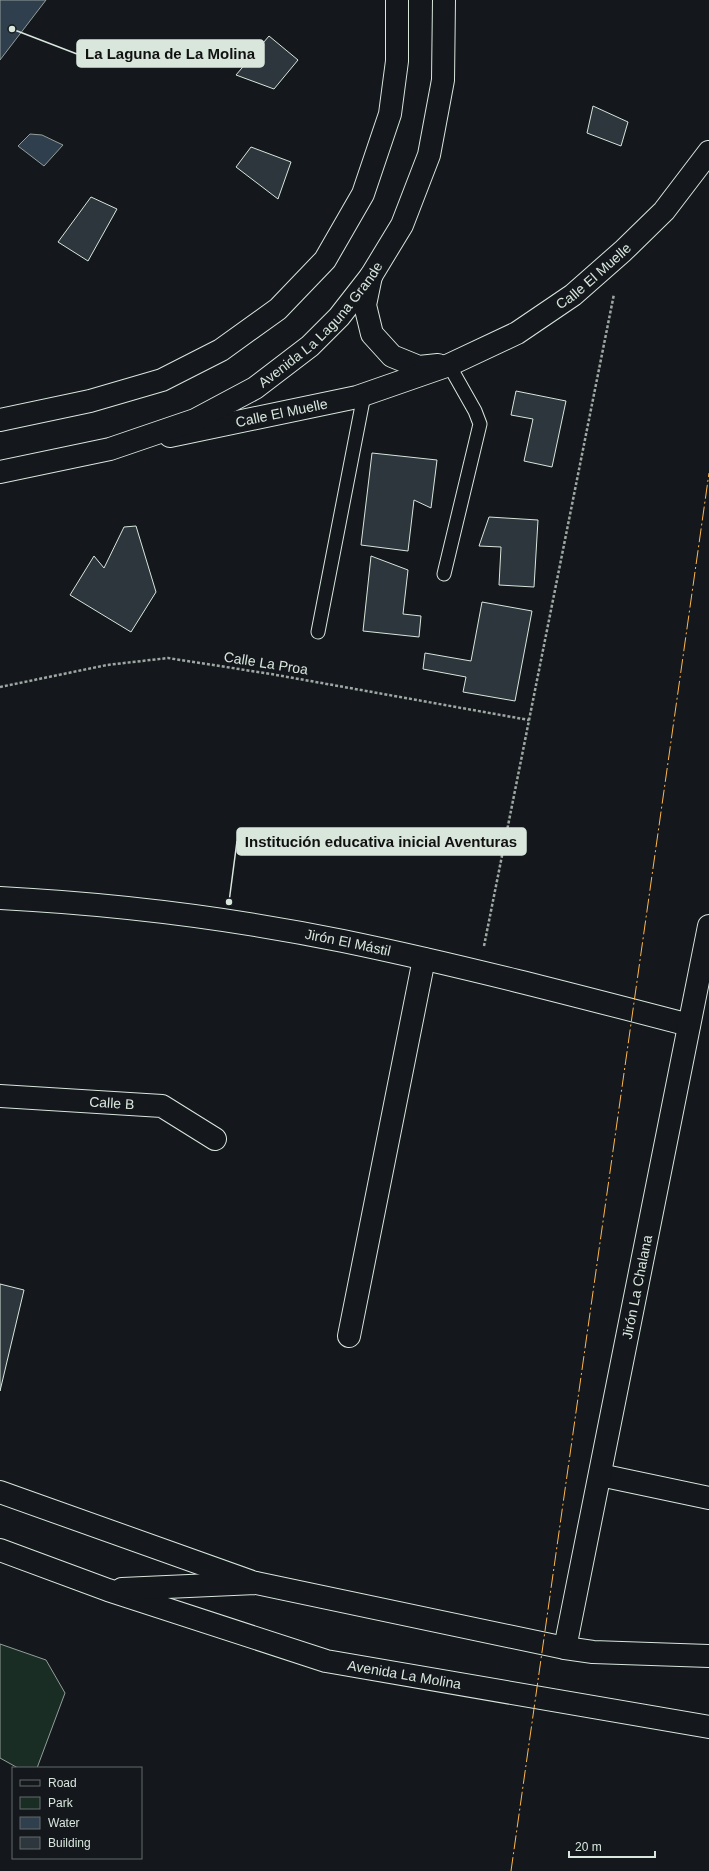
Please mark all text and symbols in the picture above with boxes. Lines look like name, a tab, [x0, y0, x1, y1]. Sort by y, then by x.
callout: La Laguna de La Molina	[77, 40, 264, 67]
text: La Laguna de La Molina	[85, 45, 256, 62]
street label: Calle El Muelle	[553, 240, 634, 312]
street label: Avenida La Laguna Grande	[255, 259, 386, 391]
street label: Calle El Muelle	[234, 395, 329, 430]
street label: Calle La Proa	[223, 648, 309, 678]
callout: Institución educativa inicial Aventuras	[237, 828, 526, 855]
text: Institución educativa inicial Aventuras	[245, 833, 517, 850]
street label: Jirón El Mástil	[304, 926, 392, 959]
street label: Calle B	[89, 1094, 135, 1112]
street label: Jirón La Chalana	[619, 1233, 655, 1341]
street label: Avenida La Molina	[346, 1657, 463, 1692]
legend	[12, 1767, 142, 1859]
text: Road	[48, 1776, 77, 1790]
text: Park	[48, 1796, 74, 1810]
text: Water	[48, 1816, 80, 1830]
scale bar	[569, 1833, 655, 1859]
text: Building	[48, 1836, 91, 1850]
text: 20 m	[575, 1840, 602, 1854]

